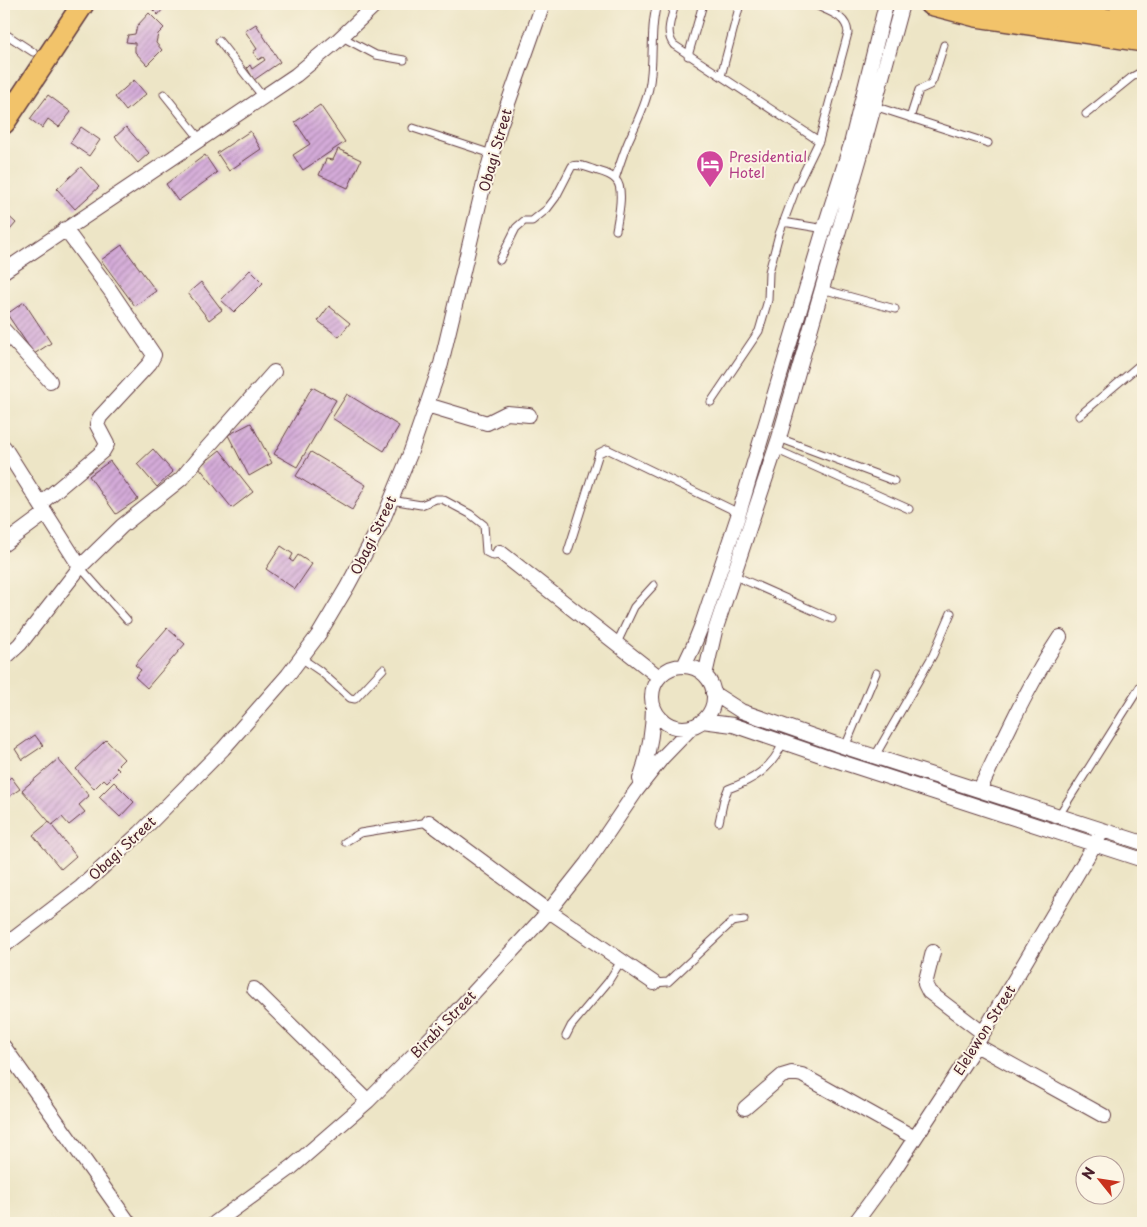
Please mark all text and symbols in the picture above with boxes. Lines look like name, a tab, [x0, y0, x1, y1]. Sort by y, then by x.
street label: Obagi Street	[473, 106, 517, 194]
place label: Presidential Hotel	[729, 146, 807, 183]
hotel icon: Presidential Hotel	[695, 149, 725, 188]
street label: Obagi Street	[345, 492, 401, 578]
street label: Obagi Street	[84, 811, 161, 885]
street label: Elelewon Street	[948, 981, 1020, 1079]
street label: Birabi Street	[405, 985, 481, 1062]
north arrow	[1074, 1154, 1124, 1204]
text: N	[1076, 1163, 1100, 1183]

